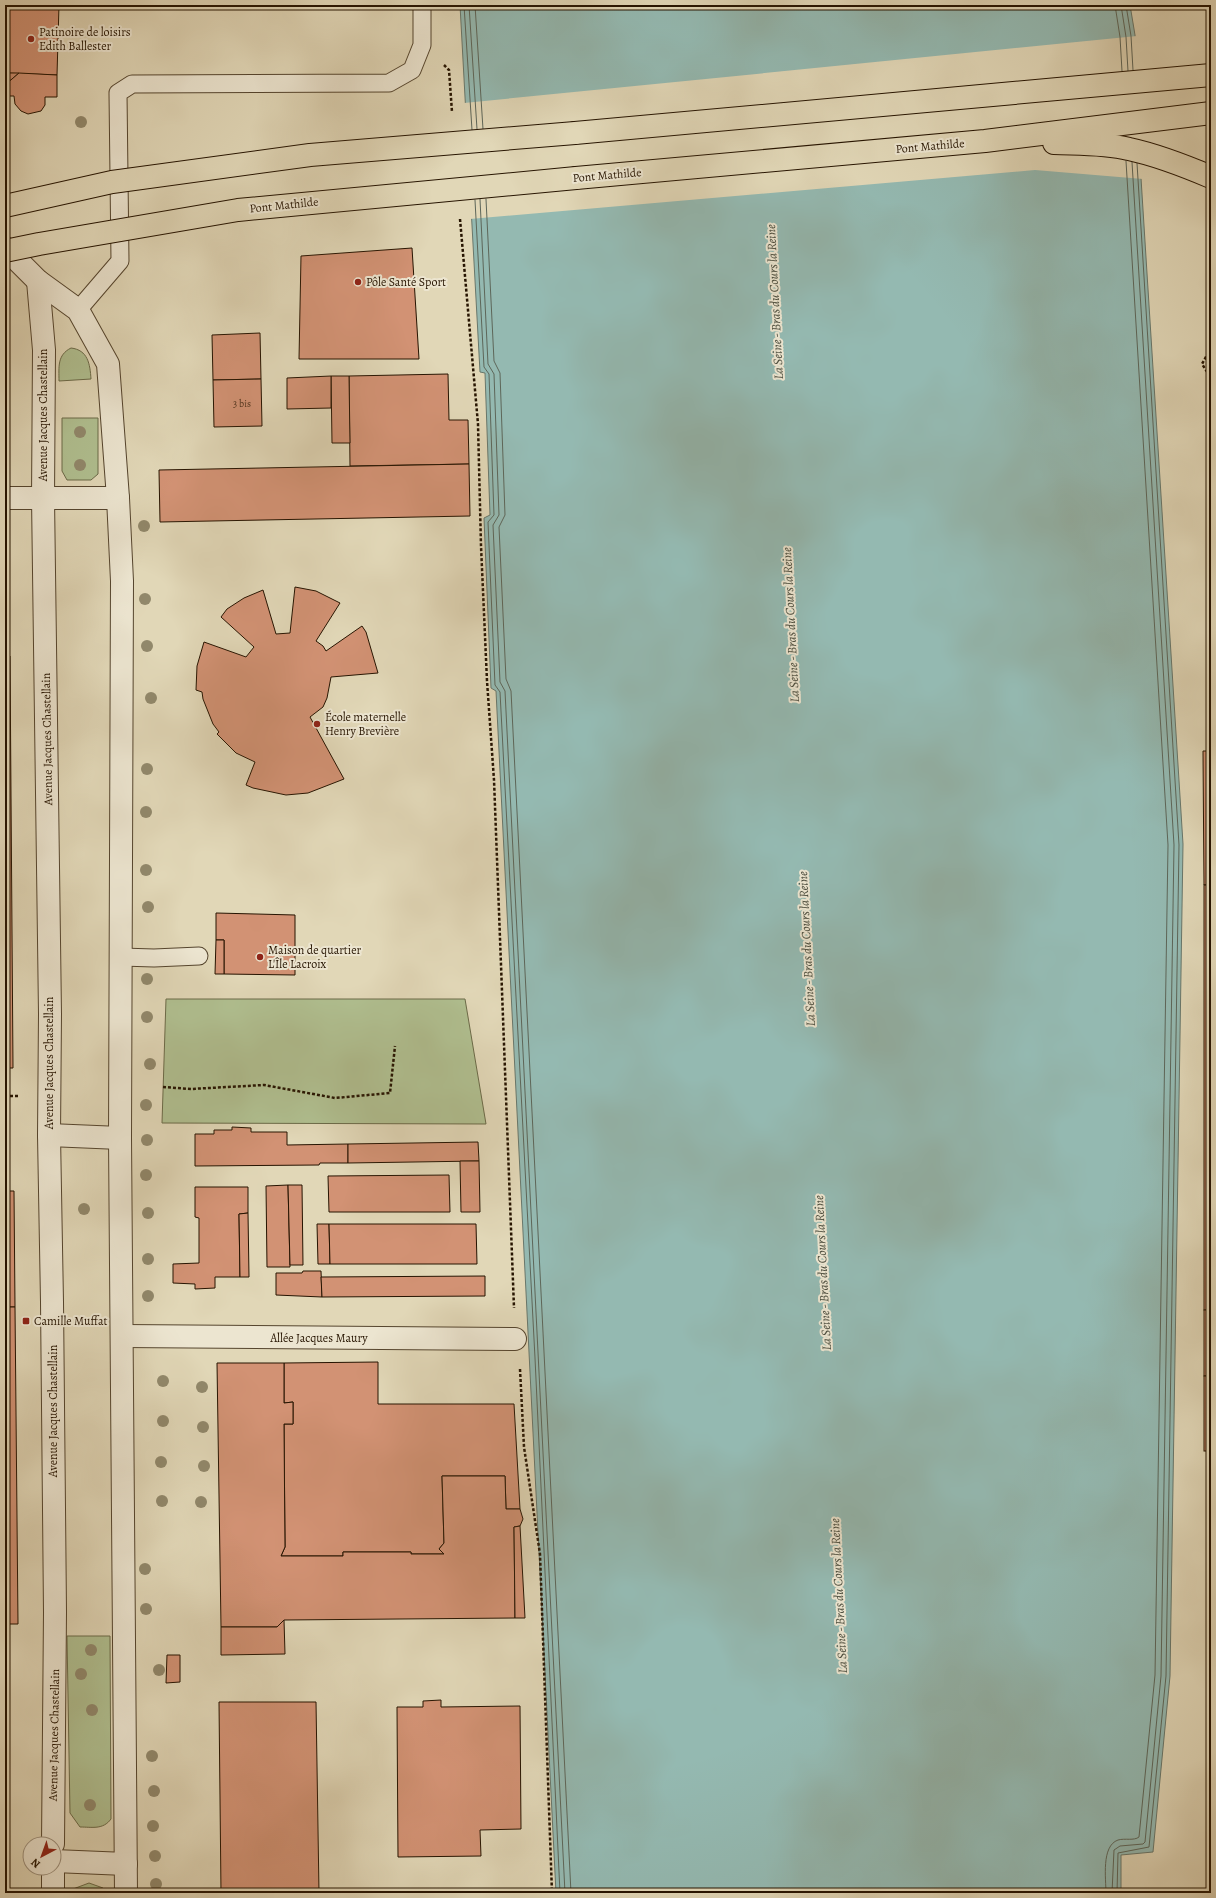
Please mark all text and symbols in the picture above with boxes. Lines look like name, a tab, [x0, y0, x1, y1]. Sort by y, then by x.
place label: Patinoire de loisirs Edith Ballester	[39, 24, 131, 54]
marker: Patinoire de loisirs Edith Ballester	[26, 34, 36, 44]
street label: Pont Mathilde	[895, 135, 965, 157]
street label: Pont Mathilde	[572, 164, 642, 186]
street label: Pont Mathilde	[249, 193, 319, 217]
water label: La Seine - Bras du Cours la Reine	[762, 224, 787, 380]
place label: Pôle Santé Sport	[366, 274, 446, 290]
marker: Pôle Santé Sport	[353, 277, 363, 287]
street label: Avenue Jacques Chastellain	[35, 348, 51, 482]
house number: 3 bis	[233, 397, 251, 410]
water label: La Seine - Bras du Cours la Reine	[778, 547, 803, 703]
street label: Avenue Jacques Chastellain	[38, 672, 56, 806]
place label: École maternelle Henry Brevière	[325, 709, 406, 739]
marker: École maternelle Henry Brevière	[312, 719, 322, 729]
water label: La Seine - Bras du Cours la Reine	[794, 871, 819, 1027]
place label: Maison de quartier L'Île Lacroix	[268, 942, 362, 972]
marker: Maison de quartier L'Île Lacroix	[255, 952, 265, 962]
street label: Avenue Jacques Chastellain	[41, 996, 57, 1130]
water label: La Seine - Bras du Cours la Reine	[810, 1195, 835, 1351]
place label: Camille Muffat	[34, 1313, 108, 1329]
marker: Camille Muffat	[21, 1316, 31, 1326]
street label: Allée Jacques Maury	[269, 1330, 368, 1346]
street label: Avenue Jacques Chastellain	[45, 1344, 61, 1478]
water label: La Seine - Bras du Cours la Reine	[826, 1518, 851, 1674]
street label: Avenue Jacques Chastellain	[45, 1668, 63, 1802]
north arrow	[22, 1836, 62, 1876]
text: N	[28, 1855, 44, 1871]

